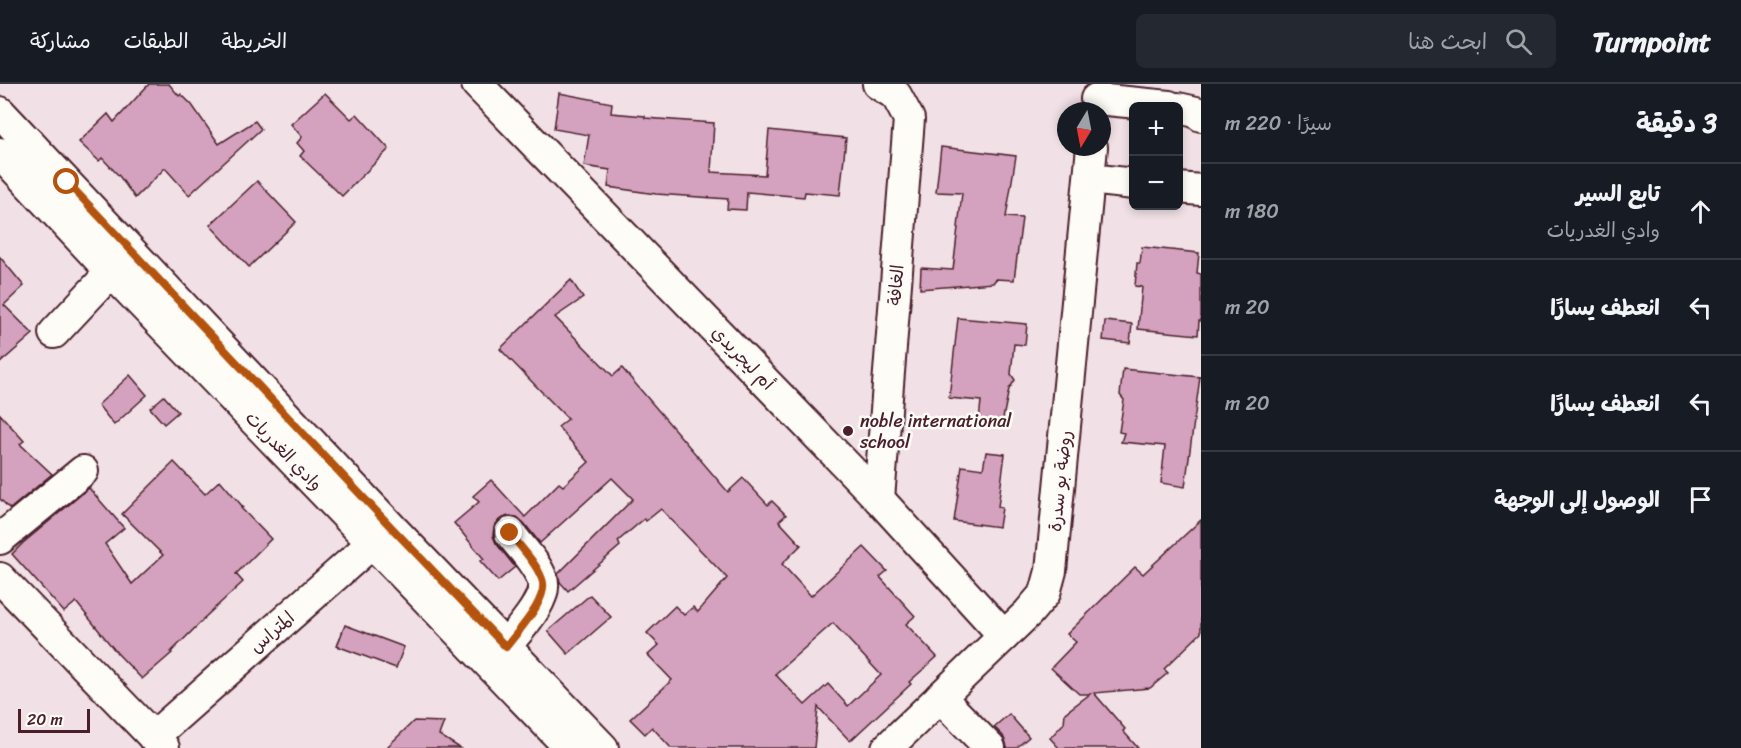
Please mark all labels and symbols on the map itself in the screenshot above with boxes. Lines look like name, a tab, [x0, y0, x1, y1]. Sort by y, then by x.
north arrow	[1057, 102, 1111, 156]
route start	[53, 168, 79, 194]
street label: الغافة	[878, 263, 914, 307]
street label: أم ليجريدي	[703, 318, 783, 399]
street label: وادي الغدريات	[237, 403, 331, 499]
place label: noble international school	[859, 405, 1012, 458]
marker: noble international school	[841, 424, 855, 438]
street label: روضة بو سدرة	[1039, 429, 1081, 533]
route end	[496, 519, 522, 545]
street label: المتراس	[242, 603, 302, 661]
scale bar	[18, 706, 90, 734]

